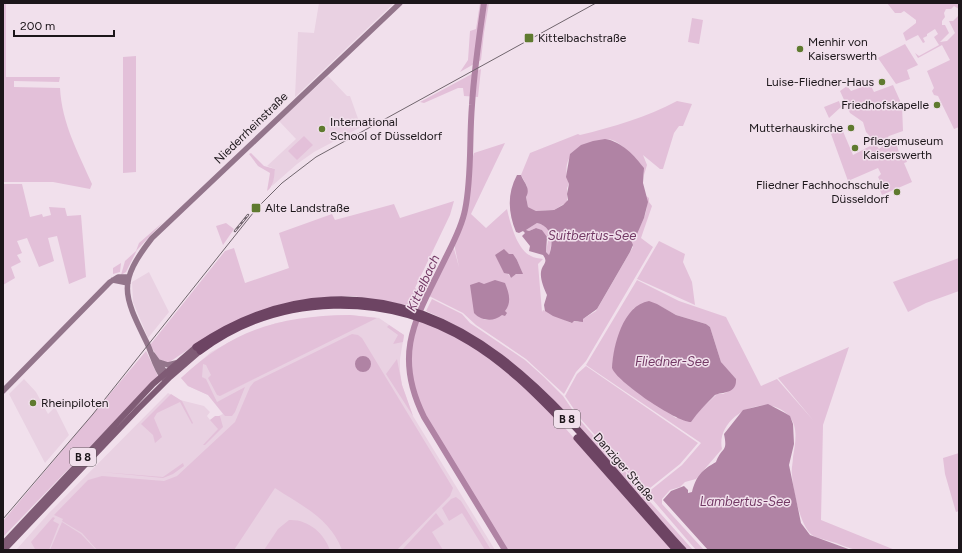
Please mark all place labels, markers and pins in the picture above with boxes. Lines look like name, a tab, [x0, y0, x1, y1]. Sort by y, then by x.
place label: Kittelbachstraße	[538, 31, 627, 45]
marker: Kittelbachstraße	[523, 32, 535, 44]
place label: Menhir von Kaiserswerth	[808, 35, 877, 63]
marker: Menhir von Kaiserswerth	[795, 44, 805, 54]
place label: Luise-Fliedner-Haus	[766, 75, 874, 89]
marker: Luise-Fliedner-Haus	[877, 77, 887, 87]
place label: Friedhofskapelle	[841, 98, 929, 112]
marker: Friedhofskapelle	[932, 100, 942, 110]
place label: International School of Düsseldorf	[330, 115, 443, 143]
place label: Mutterhauskirche	[749, 121, 843, 135]
marker: Mutterhauskirche	[846, 123, 856, 133]
marker: International School of Düsseldorf	[317, 124, 327, 134]
place label: Pflegemuseum Kaiserswerth	[863, 134, 943, 162]
marker: Pflegemuseum Kaiserswerth	[850, 143, 860, 153]
place label: Fliedner Fachhochschule Düsseldorf	[756, 178, 890, 206]
marker: Fliedner Fachhochschule Düsseldorf	[892, 187, 902, 197]
place label: Alte Landstraße	[265, 201, 350, 215]
marker: Alte Landstraße	[250, 202, 262, 214]
place label: Rheinpiloten	[41, 396, 109, 410]
marker: Rheinpiloten	[28, 398, 38, 408]

